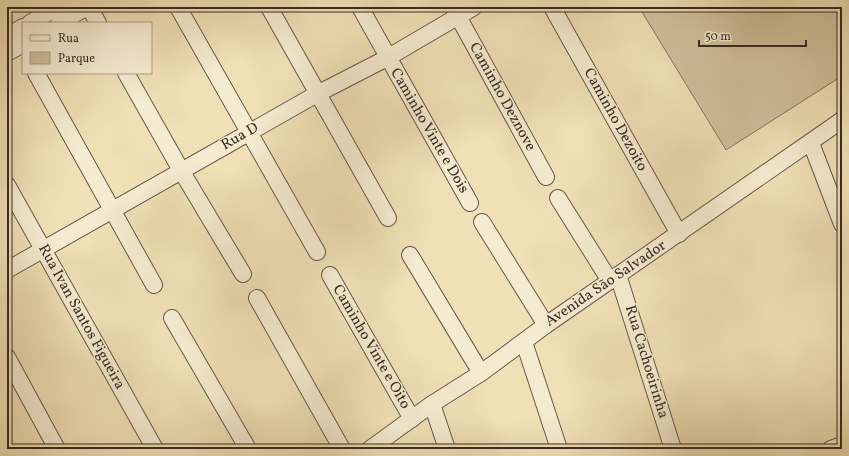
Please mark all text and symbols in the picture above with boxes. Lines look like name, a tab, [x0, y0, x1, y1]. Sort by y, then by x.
legend	[22, 22, 152, 74]
scale bar	[699, 22, 806, 48]
text: 50 m	[705, 29, 731, 45]
text: Rua	[58, 31, 79, 47]
street label: Caminho Deznove	[463, 39, 541, 155]
text: Parque	[58, 51, 95, 67]
street label: Caminho Vinte e Dois	[384, 64, 474, 198]
street label: Caminho Dezoito	[578, 65, 652, 175]
street label: Rua D	[217, 118, 263, 156]
street label: Avenida São Salvador	[541, 236, 671, 332]
street label: Rua Ivan Santos Figueira	[32, 241, 130, 393]
street label: Caminho Vinte e Oito	[327, 281, 415, 413]
street label: Rua Cachoeirinha	[619, 303, 673, 421]

